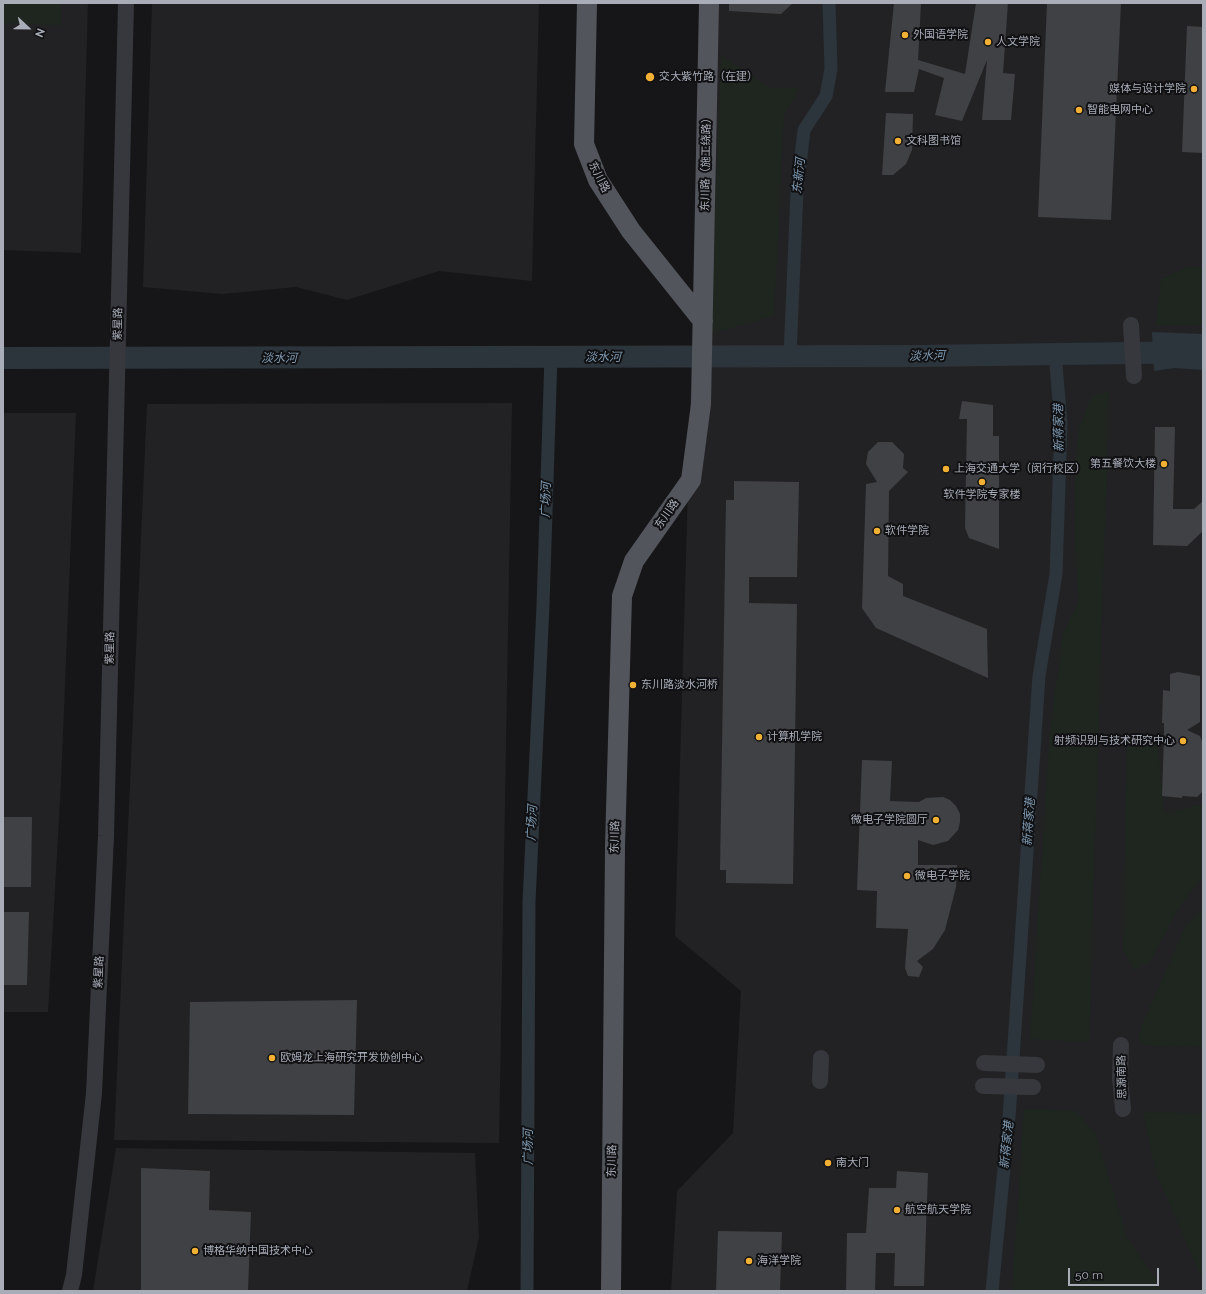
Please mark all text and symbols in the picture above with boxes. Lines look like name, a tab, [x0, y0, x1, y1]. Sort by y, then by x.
north arrow	[8, 8, 48, 48]
text: N	[32, 26, 47, 39]
place label: 外国语学院	[913, 28, 968, 42]
marker: 外国语学院	[900, 30, 910, 40]
place label: 人文学院	[996, 35, 1040, 49]
marker: 人文学院	[983, 37, 993, 47]
place label: 交大紫竹路（在建）	[659, 70, 758, 84]
marker: 交大紫竹路（在建）	[644, 71, 656, 83]
place label: 媒体与设计学院	[1109, 82, 1186, 96]
marker: 媒体与设计学院	[1189, 84, 1199, 94]
place label: 智能电网中心	[1087, 103, 1153, 117]
marker: 智能电网中心	[1074, 105, 1084, 115]
street label: 东川路（施工绕路）	[699, 112, 713, 212]
place label: 文科图书馆	[906, 134, 961, 148]
marker: 文科图书馆	[893, 136, 903, 146]
water label: 东新河	[790, 157, 808, 195]
street label: 东川路	[586, 159, 612, 195]
street label: 紫星路	[111, 307, 125, 341]
water label: 淡水河	[909, 348, 945, 364]
water label: 淡水河	[585, 350, 621, 364]
water label: 淡水河	[261, 351, 297, 365]
water label: 新蒋家港	[1051, 404, 1067, 452]
place label: 第五餐饮大楼	[1090, 457, 1156, 471]
marker: 第五餐饮大楼	[1159, 459, 1169, 469]
place label: 上海交通大学（闵行校区）	[954, 462, 1086, 476]
marker: 上海交通大学（闵行校区）	[941, 464, 951, 474]
marker: 软件学院专家楼	[977, 477, 987, 487]
water label: 广场河	[538, 482, 554, 518]
place label: 软件学院专家楼	[944, 488, 1020, 502]
street label: 东川路	[652, 497, 682, 531]
place label: 软件学院	[885, 524, 929, 538]
marker: 软件学院	[872, 526, 882, 536]
street label: 紫星路	[103, 631, 117, 665]
place label: 东川路淡水河桥	[641, 678, 718, 692]
marker: 东川路淡水河桥	[628, 680, 638, 690]
place label: 计算机学院	[767, 730, 822, 744]
marker: 计算机学院	[754, 732, 764, 742]
place label: 射频识别与技术研究中心	[1054, 734, 1175, 748]
marker: 射频识别与技术研究中心	[1178, 736, 1188, 746]
water label: 新蒋家港	[1020, 798, 1038, 846]
water label: 广场河	[524, 805, 540, 841]
place label: 微电子学院圆厅	[851, 813, 928, 827]
marker: 微电子学院圆厅	[931, 815, 941, 825]
street label: 东川路	[608, 820, 622, 854]
place label: 微电子学院	[915, 869, 970, 883]
marker: 微电子学院	[902, 871, 912, 881]
street label: 紫星路	[92, 955, 106, 989]
place label: 欧姆龙上海研究开发协创中心	[280, 1051, 423, 1065]
marker: 欧姆龙上海研究开发协创中心	[267, 1053, 277, 1063]
street label: 思源南路	[1115, 1055, 1129, 1099]
water label: 新蒋家港	[997, 1120, 1017, 1170]
water label: 广场河	[521, 1129, 535, 1165]
street label: 东川路	[605, 1144, 619, 1178]
place label: 南大门	[836, 1156, 869, 1170]
marker: 南大门	[823, 1158, 833, 1168]
place label: 航空航天学院	[905, 1203, 971, 1217]
marker: 航空航天学院	[892, 1205, 902, 1215]
place label: 博格华纳中国技术中心	[203, 1244, 313, 1258]
marker: 博格华纳中国技术中心	[190, 1246, 200, 1256]
place label: 海洋学院	[757, 1254, 801, 1268]
marker: 海洋学院	[744, 1256, 754, 1266]
scale bar	[1070, 1260, 1161, 1286]
text: 50 m	[1075, 1268, 1103, 1282]

